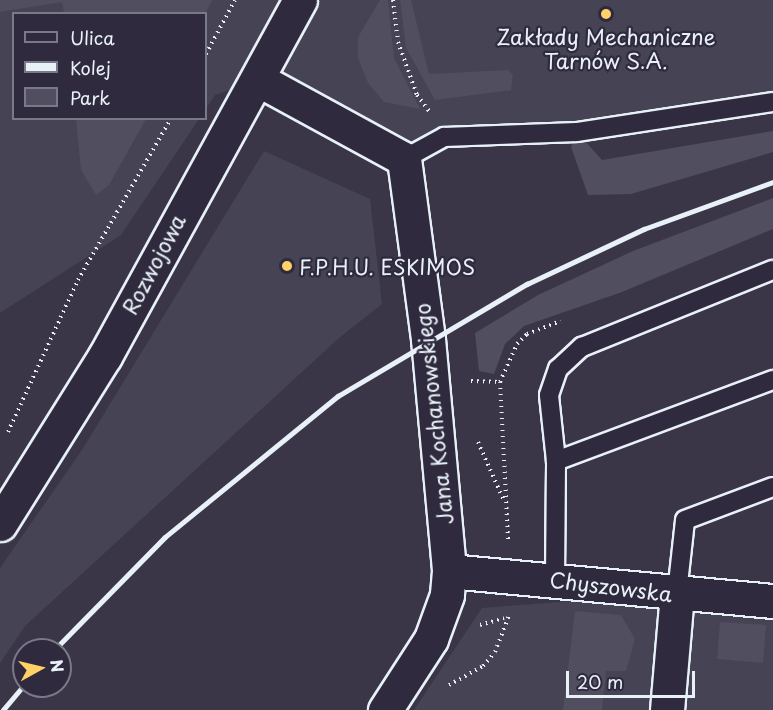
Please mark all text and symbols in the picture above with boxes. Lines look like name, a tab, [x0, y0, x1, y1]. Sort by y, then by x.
marker: Zakłady Mechaniczne Tarnów S.A.	[599, 7, 613, 21]
legend	[12, 12, 207, 120]
place label: Zakłady Mechaniczne Tarnów S.A.	[496, 23, 716, 73]
text: Ulica	[70, 24, 115, 51]
text: Kolej	[70, 54, 111, 81]
text: Park	[70, 84, 110, 111]
street label: Rozwojowa	[116, 210, 190, 318]
place label: F.P.H.U. ESKIMOS	[299, 253, 476, 279]
marker: F.P.H.U. ESKIMOS	[280, 259, 294, 273]
street label: Jana Kochanowskiego	[409, 302, 457, 526]
street label: Chyszowska	[548, 566, 674, 606]
north arrow	[12, 638, 72, 698]
text: N	[45, 658, 71, 674]
scale bar	[569, 659, 698, 697]
text: 20 m	[577, 668, 623, 695]

